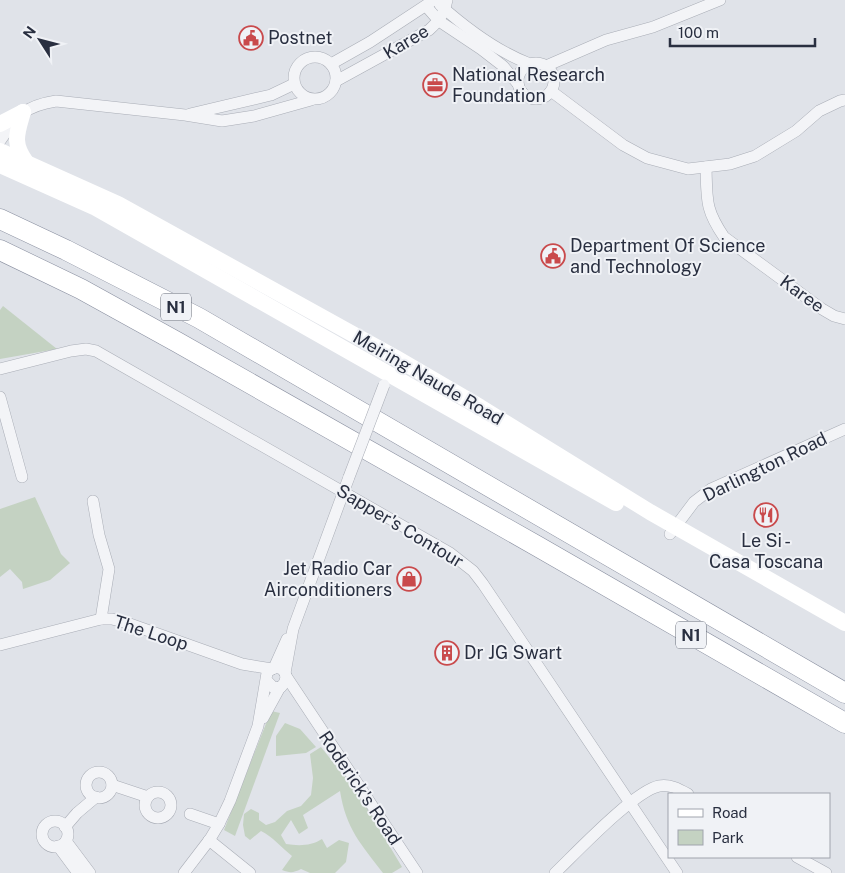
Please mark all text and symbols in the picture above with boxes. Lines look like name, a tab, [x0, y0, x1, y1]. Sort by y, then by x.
north arrow	[15, 15, 65, 65]
scale bar	[670, 15, 815, 47]
street label: Karee	[379, 20, 432, 63]
text: N	[20, 23, 39, 41]
text: 100 m	[678, 24, 719, 41]
public building icon: Postnet	[238, 25, 264, 51]
place label: Postnet	[268, 27, 333, 48]
place label: National Research Foundation	[452, 64, 605, 106]
office icon: National Research Foundation	[422, 72, 448, 98]
place label: Department Of Science and Technology	[570, 235, 766, 277]
public building icon: Department Of Science and Technology	[540, 243, 566, 269]
street label: Karee	[776, 271, 828, 317]
road number: N1	[161, 294, 191, 320]
street label: Meiring Naude Road	[349, 326, 507, 429]
street label: Darlington Road	[699, 427, 830, 506]
street label: Sapper's Contour	[333, 479, 468, 572]
restaurant icon: Le Si - Casa Toscana	[753, 502, 779, 528]
place label: Le Si - Casa Toscana	[709, 530, 823, 572]
place label: Jet Radio Car Airconditioners	[264, 558, 392, 600]
shop icon: Jet Radio Car Airconditioners	[396, 566, 422, 592]
street label: The Loop	[111, 611, 191, 654]
road number: N1	[676, 622, 706, 648]
building icon: Dr JG Swart	[434, 640, 460, 666]
place label: Dr JG Swart	[464, 642, 562, 663]
street label: Roderick's Road	[315, 727, 406, 849]
legend	[668, 793, 830, 858]
text: Road	[712, 804, 748, 821]
text: Park	[712, 829, 744, 846]

